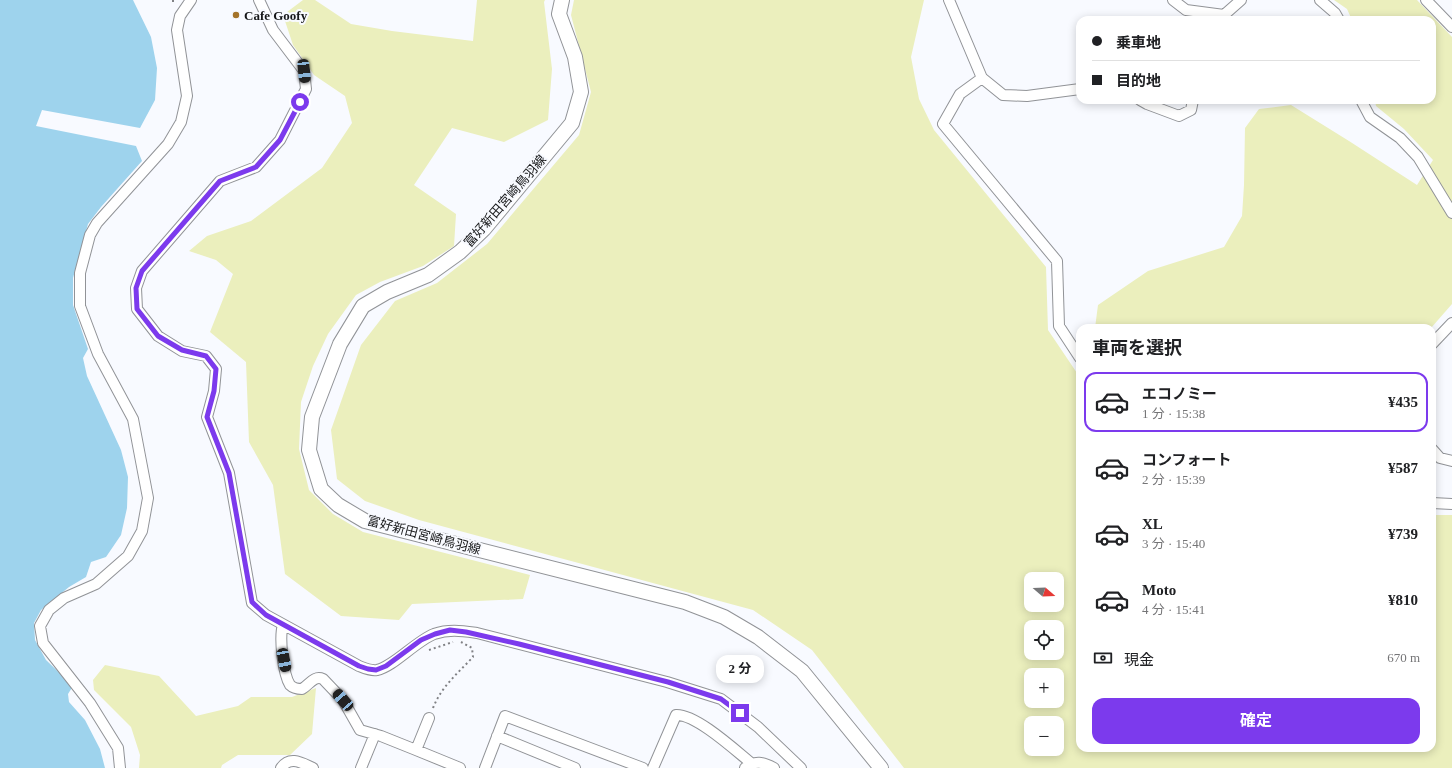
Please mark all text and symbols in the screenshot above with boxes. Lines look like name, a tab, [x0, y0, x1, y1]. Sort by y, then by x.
place label: Cafe Goofy	[244, 8, 308, 23]
marker: Cafe Goofy	[231, 10, 241, 20]
text: 乗車地	[1116, 35, 1161, 51]
car	[297, 58, 311, 84]
text: 目的地	[1116, 73, 1161, 89]
route start	[291, 93, 309, 111]
street label: 富好新田宮崎鳥羽線	[461, 152, 549, 250]
text: 車両を選択	[1092, 338, 1182, 358]
icon: car	[1094, 384, 1130, 420]
text: エコノミー	[1142, 386, 1217, 402]
text: ¥435	[1388, 394, 1418, 410]
text: 1 分 · 15:38	[1142, 406, 1205, 421]
icon: car	[1094, 450, 1130, 486]
text: コンフォート	[1142, 452, 1232, 468]
text: ¥587	[1388, 460, 1418, 476]
text: 2 分 · 15:39	[1142, 472, 1205, 487]
street label: 富好新田宮崎鳥羽線	[366, 513, 482, 557]
icon: car	[1094, 516, 1130, 552]
text: XL	[1142, 516, 1163, 532]
text: ¥739	[1388, 526, 1418, 542]
text: 3 分 · 15:40	[1142, 536, 1205, 551]
north arrow	[1024, 572, 1064, 612]
map controls	[1024, 572, 1064, 756]
icon: car	[1094, 582, 1130, 618]
text: Moto	[1142, 582, 1176, 598]
text: ¥810	[1388, 592, 1418, 608]
text: 4 分 · 15:41	[1142, 602, 1205, 617]
button: locate	[1024, 620, 1064, 660]
car	[276, 647, 292, 673]
icon: cash	[1092, 647, 1114, 669]
text: 670 m	[1387, 650, 1420, 665]
text: 現金	[1124, 652, 1154, 668]
callout: 2 分	[716, 655, 764, 683]
text: 2 分	[729, 661, 751, 676]
button: +	[1024, 668, 1064, 708]
car	[331, 687, 355, 713]
button: 確定	[1092, 698, 1420, 744]
route end	[731, 704, 749, 722]
button: −	[1024, 716, 1064, 756]

